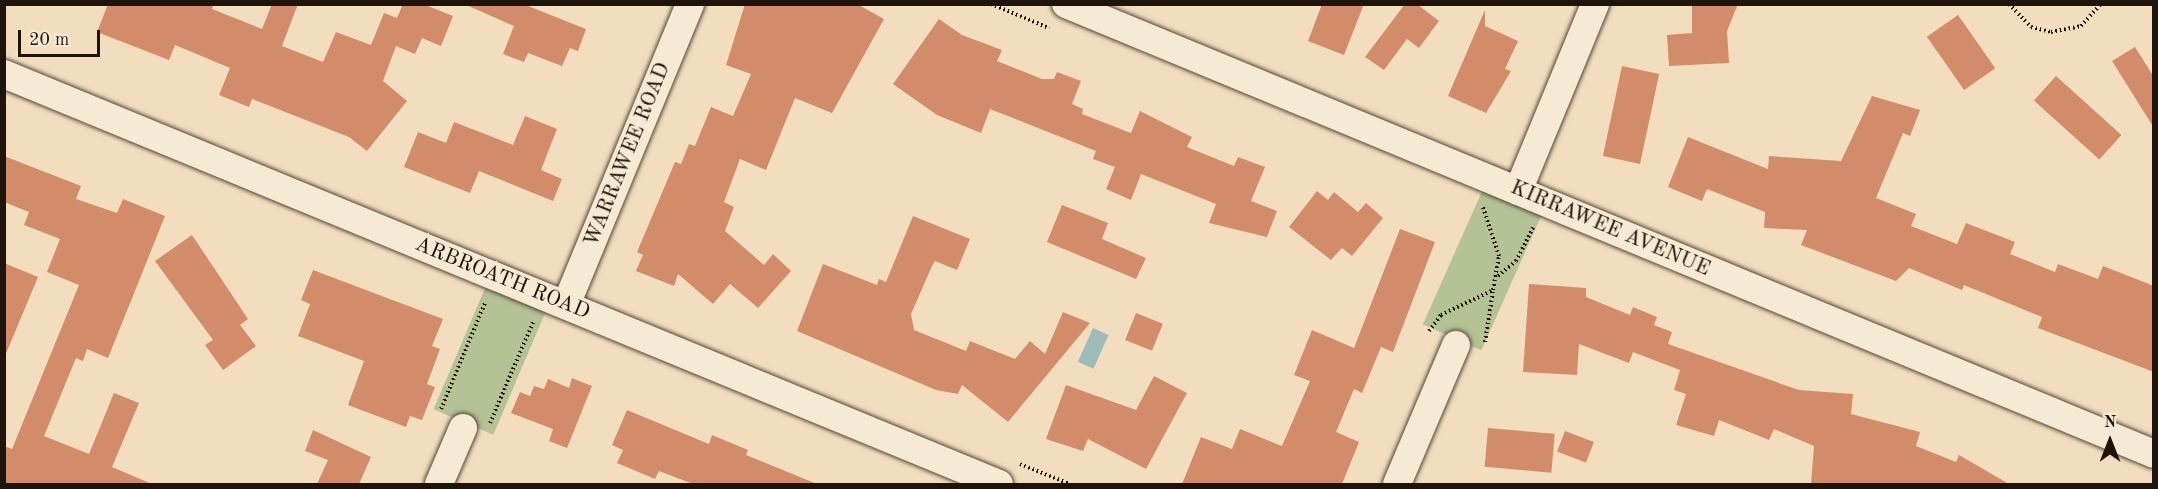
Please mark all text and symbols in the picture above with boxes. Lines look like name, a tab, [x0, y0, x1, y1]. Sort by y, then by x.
scale bar	[21, 18, 104, 56]
text: 20 m	[29, 31, 69, 49]
street label: WARRAWEE ROAD	[580, 59, 676, 251]
street label: KIRRAWEE AVENUE	[1506, 176, 1714, 282]
street label: ARBROATH ROAD	[411, 232, 593, 326]
north arrow	[2080, 411, 2140, 471]
text: N	[2104, 415, 2116, 431]

